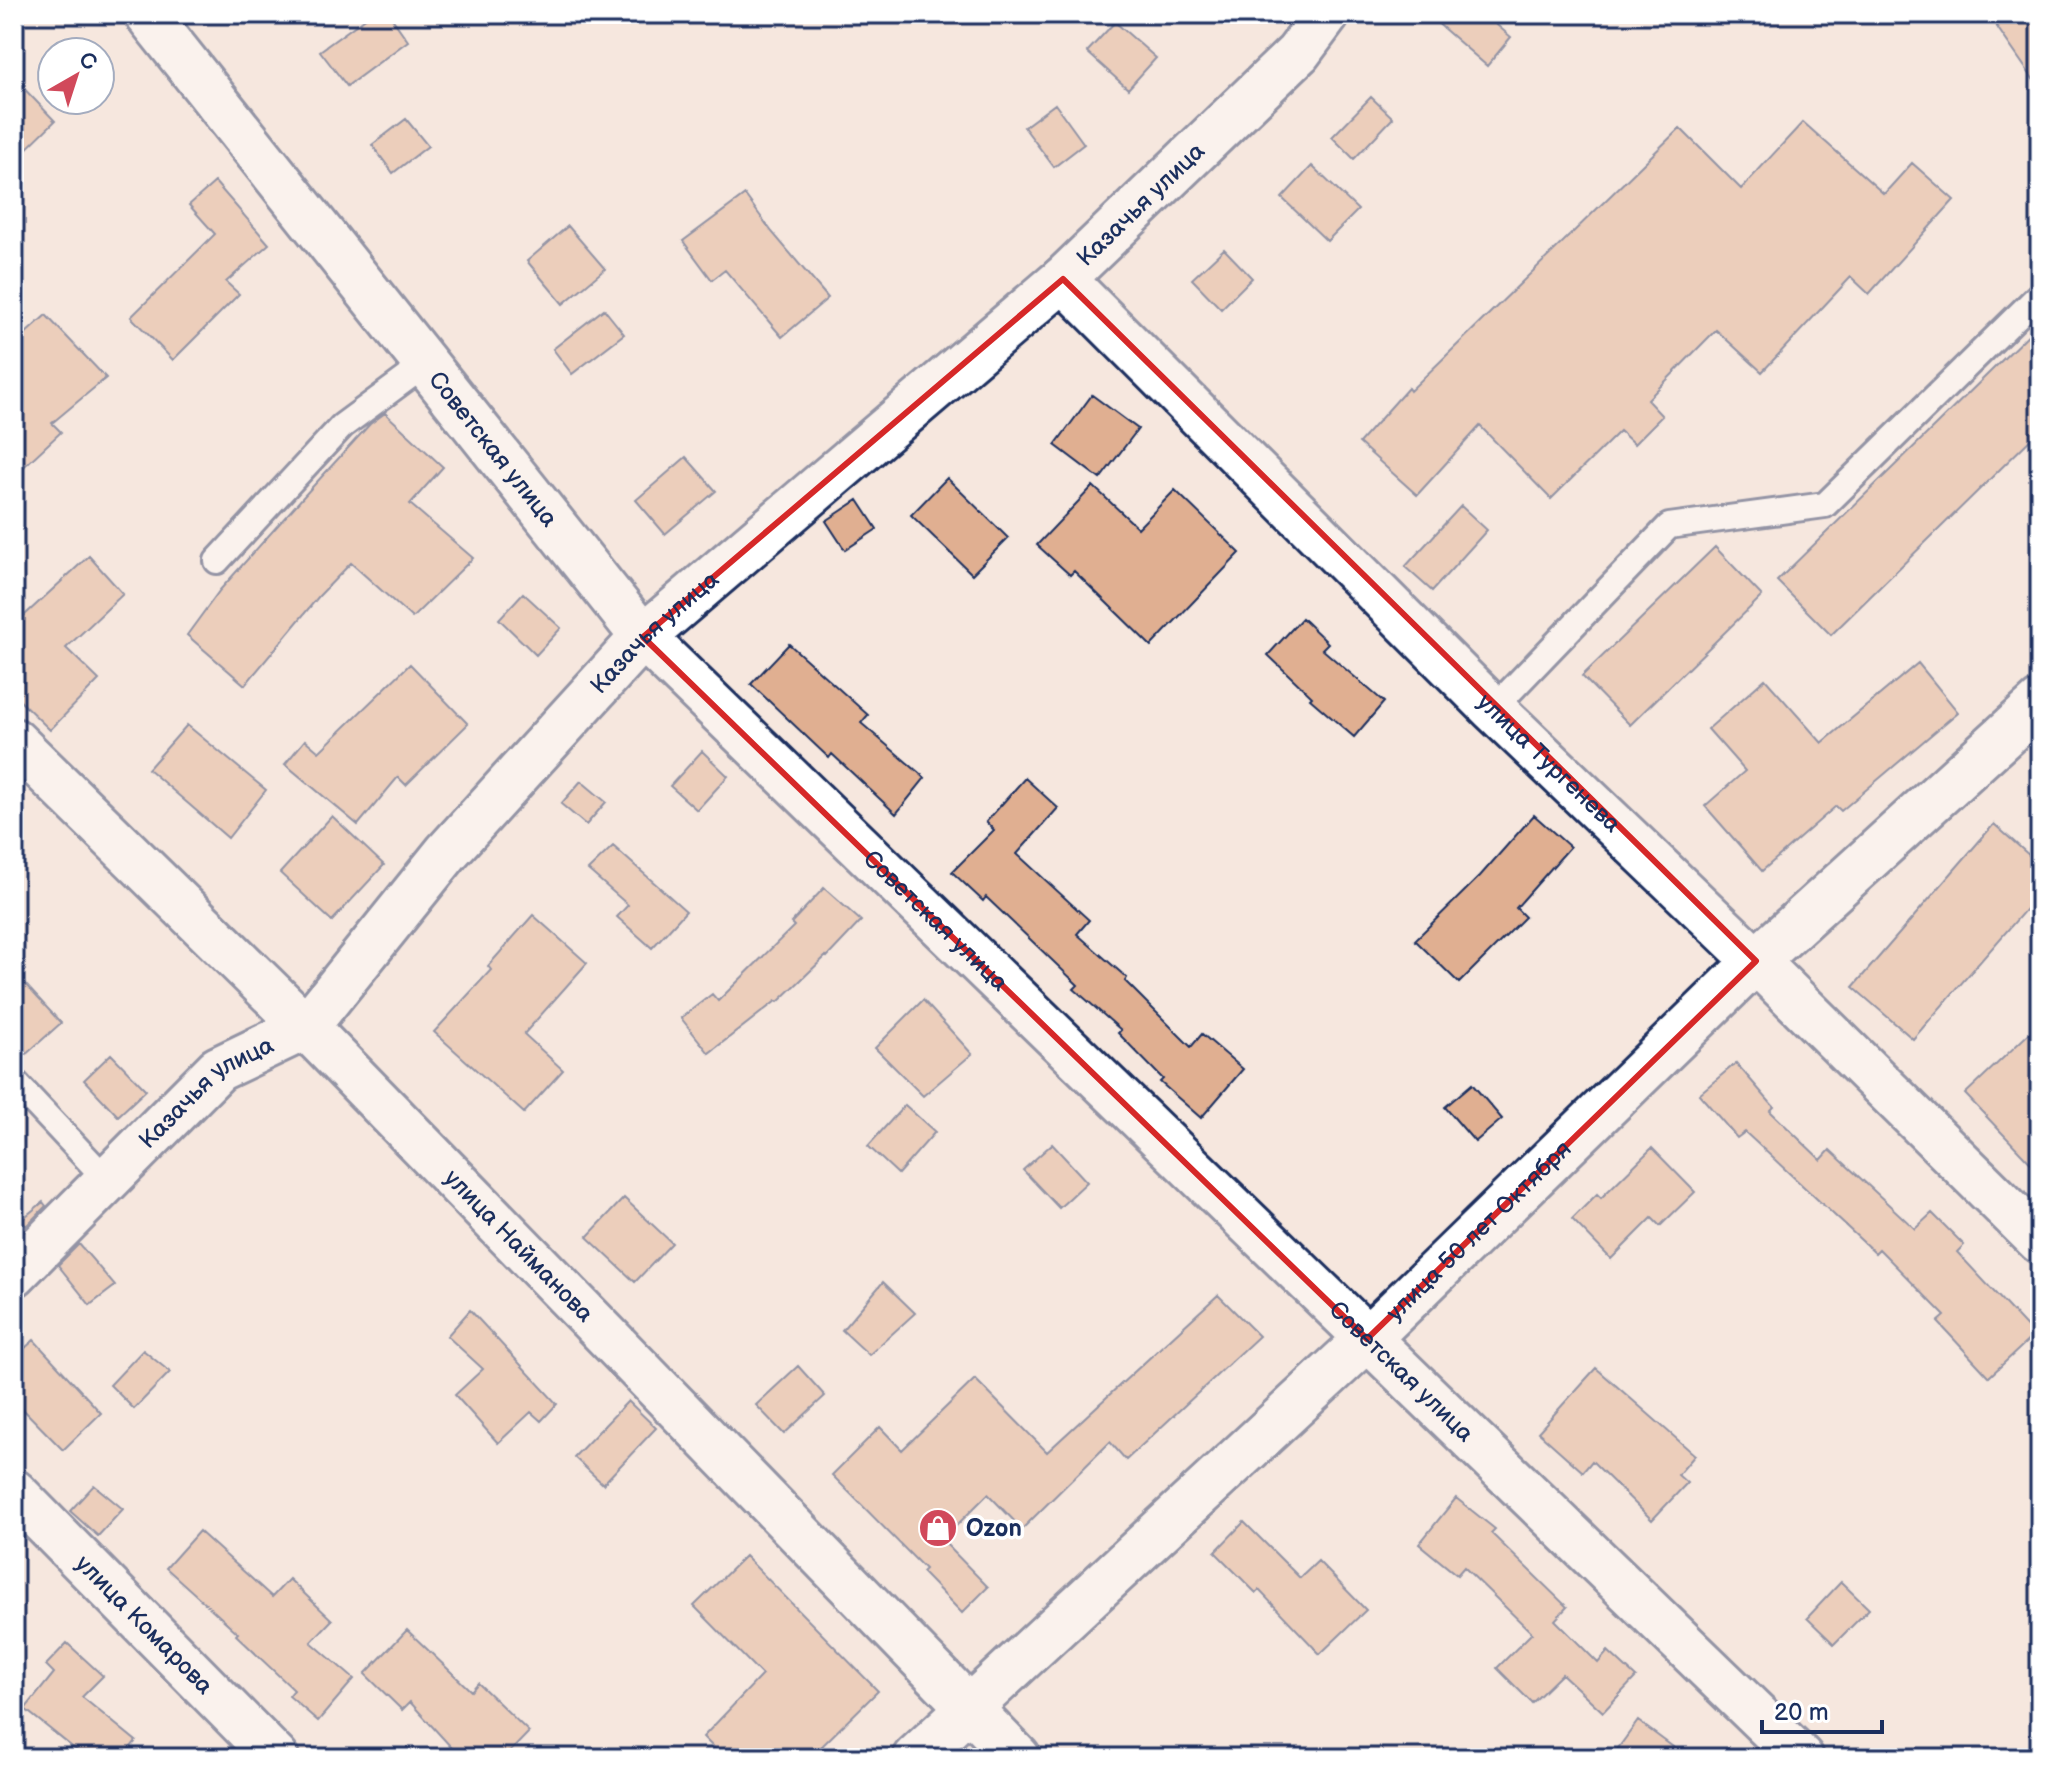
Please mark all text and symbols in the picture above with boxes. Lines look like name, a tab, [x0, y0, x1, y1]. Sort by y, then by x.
north arrow	[36, 36, 116, 116]
text: С	[73, 46, 102, 77]
street label: Казачья улица	[1071, 137, 1211, 273]
street label: Советская улица	[422, 366, 563, 533]
street label: Казачья улица	[585, 565, 725, 700]
street label: улица Тургенева	[1471, 688, 1627, 839]
street label: Советская улица	[857, 844, 1014, 997]
street label: Казачья улица	[133, 1031, 278, 1155]
street label: улица 50 лет Октября	[1380, 1135, 1578, 1327]
street label: улица Найманова	[438, 1164, 599, 1328]
street label: Советская улица	[1323, 1295, 1479, 1448]
shop icon: Ozon	[917, 1507, 959, 1549]
place label: Ozon	[966, 1514, 1022, 1543]
street label: улица Комарова	[69, 1549, 219, 1701]
scale bar	[1762, 1684, 1882, 1734]
text: 20 m	[1774, 1698, 1829, 1727]

